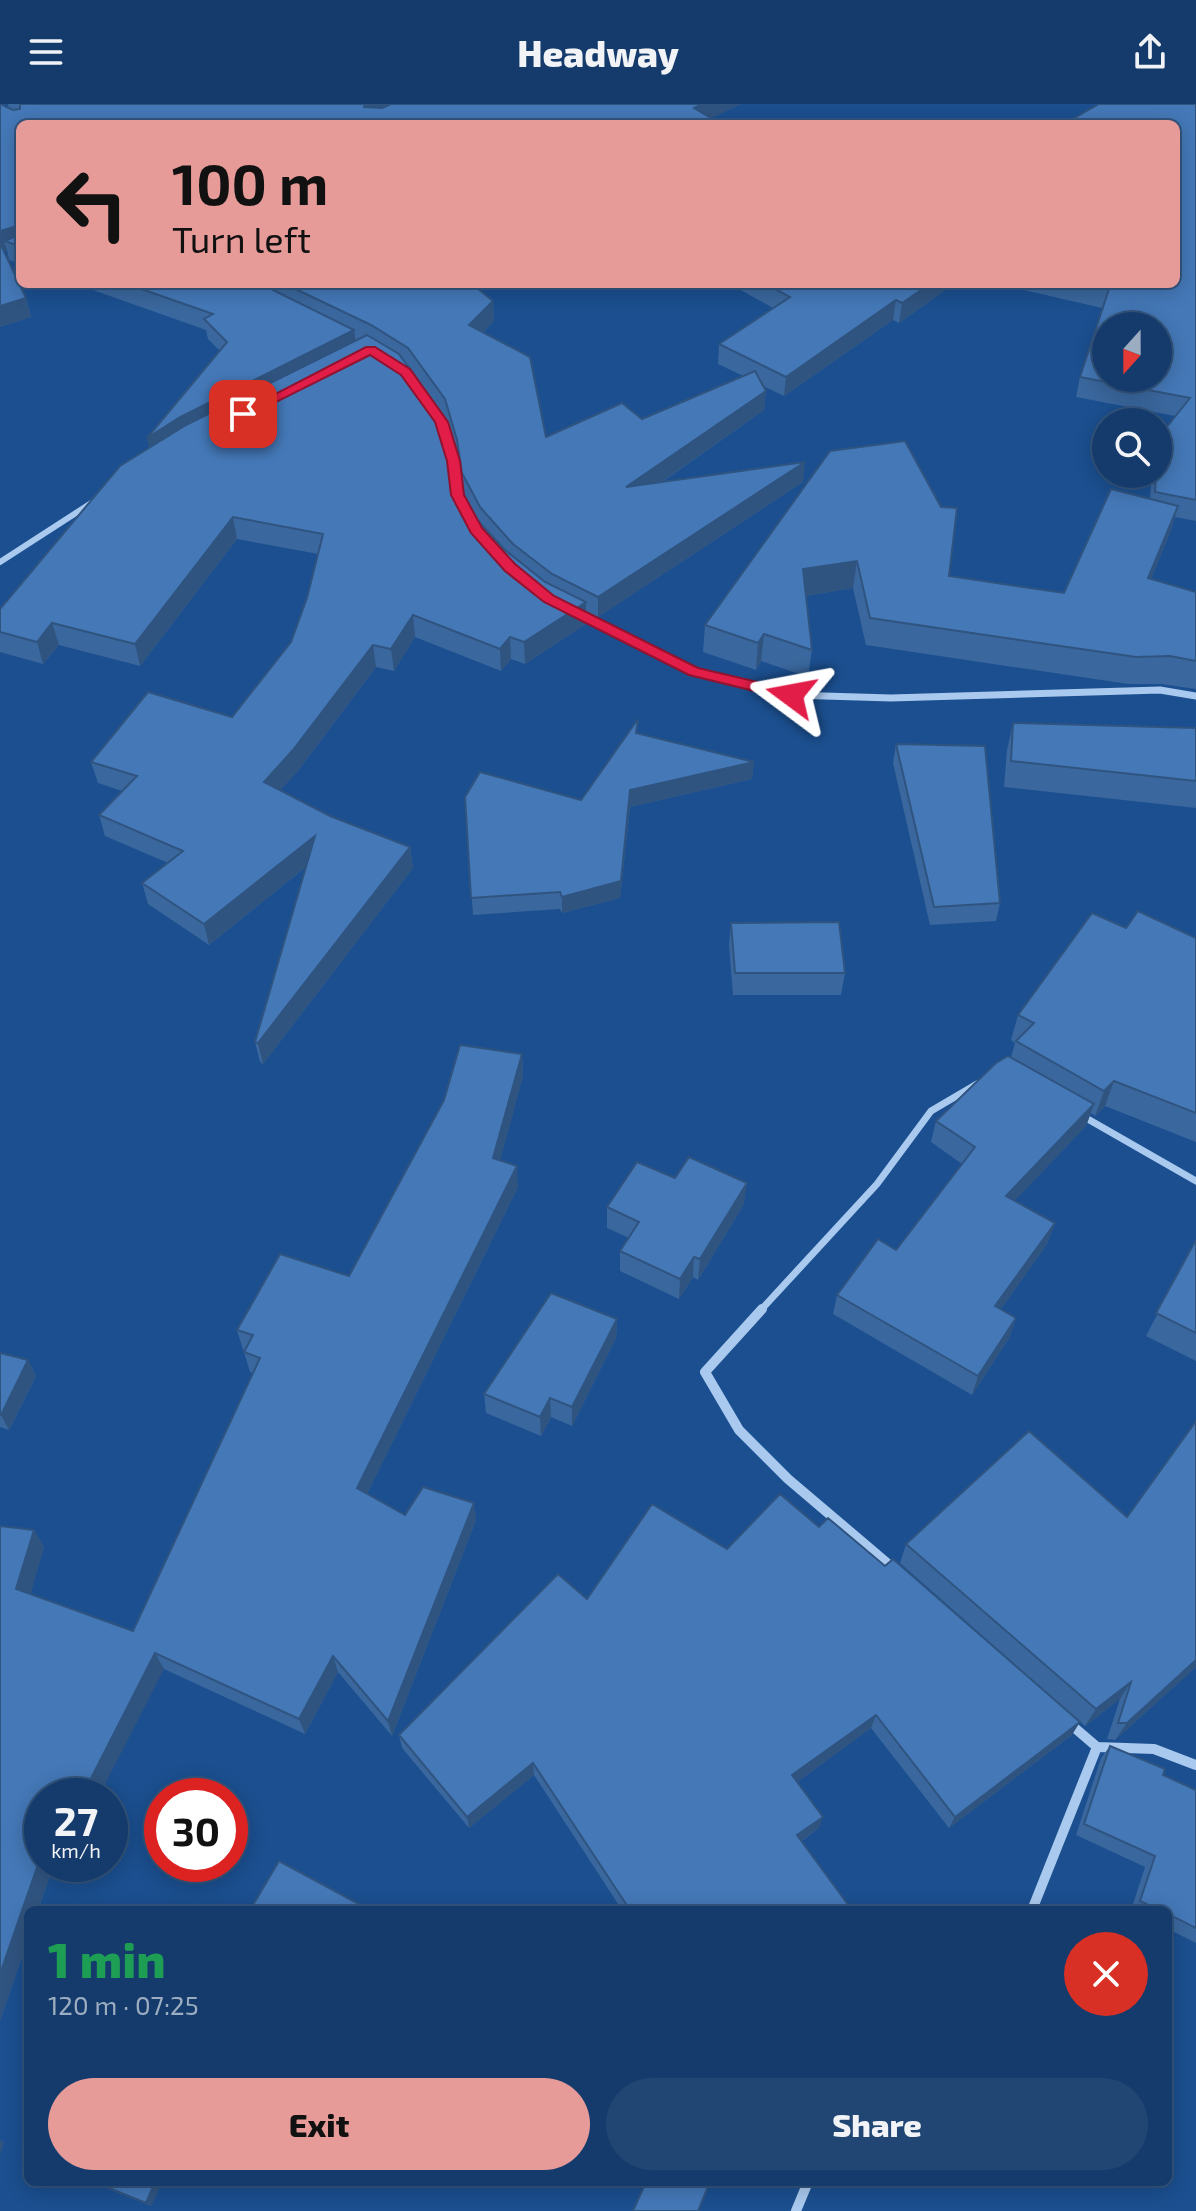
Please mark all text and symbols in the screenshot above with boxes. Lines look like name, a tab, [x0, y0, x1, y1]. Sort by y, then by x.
icon: menu	[24, 30, 68, 74]
icon: share	[1128, 30, 1172, 74]
text: Headway	[517, 31, 679, 74]
text: 100 m	[172, 149, 328, 216]
icon: left	[40, 152, 144, 256]
text: Turn left	[172, 217, 311, 260]
north arrow	[1092, 312, 1172, 392]
map controls	[1092, 312, 1172, 488]
pin	[209, 380, 277, 448]
icon: arrive	[221, 392, 265, 436]
button: search	[1092, 408, 1172, 488]
position arrow	[749, 653, 833, 737]
speed limit sign: 30	[144, 1778, 248, 1882]
text: 27	[54, 1796, 98, 1844]
text: km/h	[51, 1838, 101, 1862]
text: 1 min	[48, 1930, 166, 1988]
button: close	[1064, 1932, 1148, 2016]
text: 120 m · 07:25	[48, 1989, 199, 2020]
button: Exit	[48, 2078, 590, 2170]
button: Share	[606, 2078, 1148, 2170]

